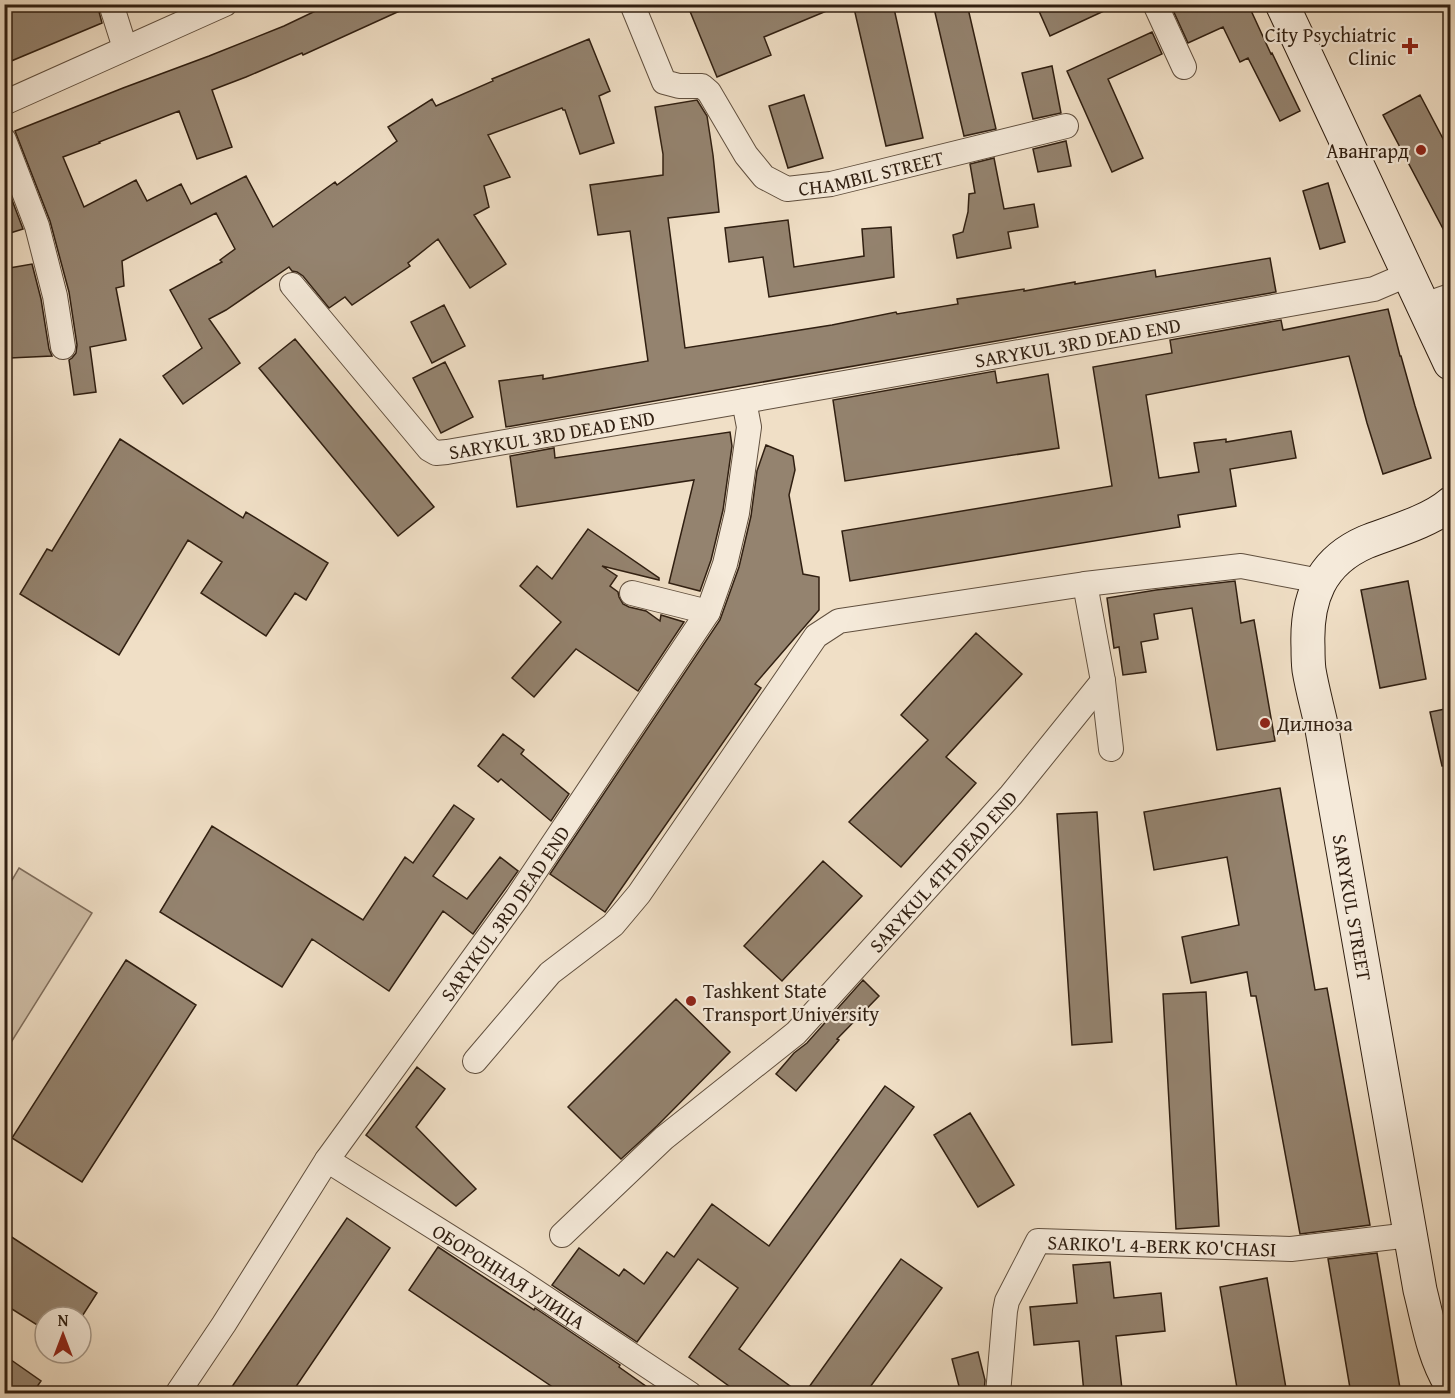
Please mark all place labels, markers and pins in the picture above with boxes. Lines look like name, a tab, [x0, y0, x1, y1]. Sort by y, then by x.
place label: City Psychiatric Clinic	[1265, 20, 1396, 72]
marker: City Psychiatric Clinic	[1401, 37, 1419, 55]
place label: Авангард	[1326, 136, 1409, 165]
marker: Авангард	[1414, 143, 1428, 157]
place label: Дилноза	[1276, 709, 1353, 738]
marker: Дилноза	[1258, 716, 1272, 730]
place label: Tashkent State Transport University	[703, 976, 879, 1028]
marker: Tashkent State Transport University	[684, 994, 698, 1008]

